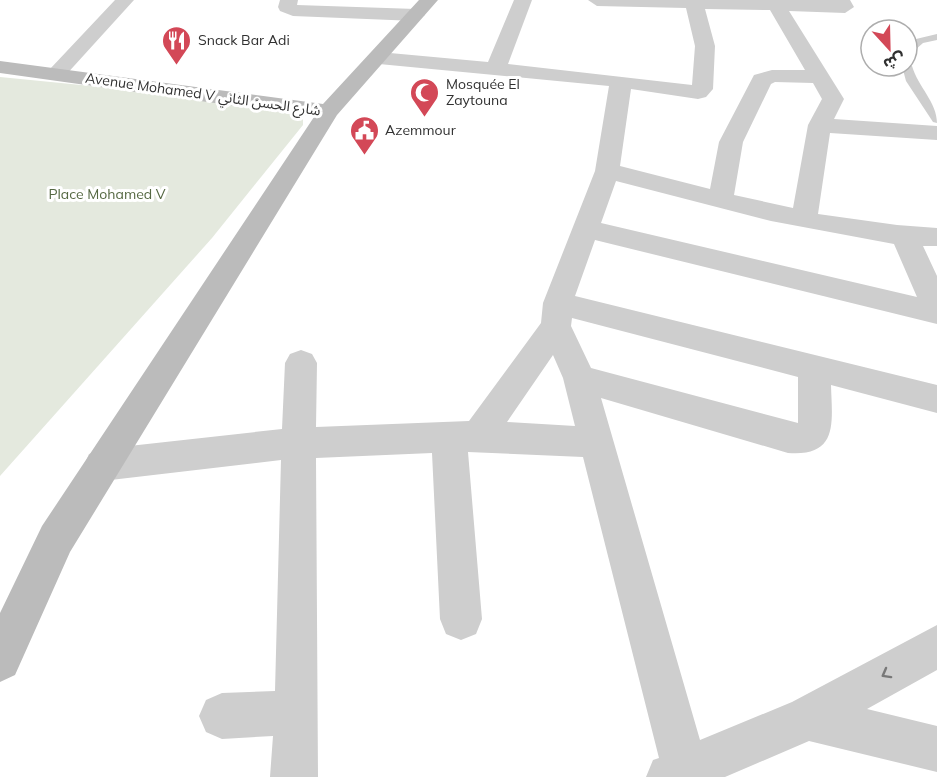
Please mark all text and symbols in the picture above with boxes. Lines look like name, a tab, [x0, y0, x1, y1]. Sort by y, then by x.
north arrow	[859, 18, 919, 78]
restaurant icon: Snack Bar Adi	[161, 24, 193, 66]
place label: Snack Bar Adi	[198, 31, 290, 49]
text: ش	[881, 49, 909, 75]
street label: Avenue Mohamed V شارع الحسن الثاني	[84, 69, 322, 122]
place label: Mosquée El Zaytouna	[446, 75, 520, 109]
mosque icon: Mosquée El Zaytouna	[409, 76, 441, 118]
public building icon: Azemmour	[348, 114, 380, 156]
place label: Azemmour	[385, 121, 457, 139]
park label: Place Mohamed V	[48, 185, 166, 203]
one-way arrow	[882, 667, 892, 678]

